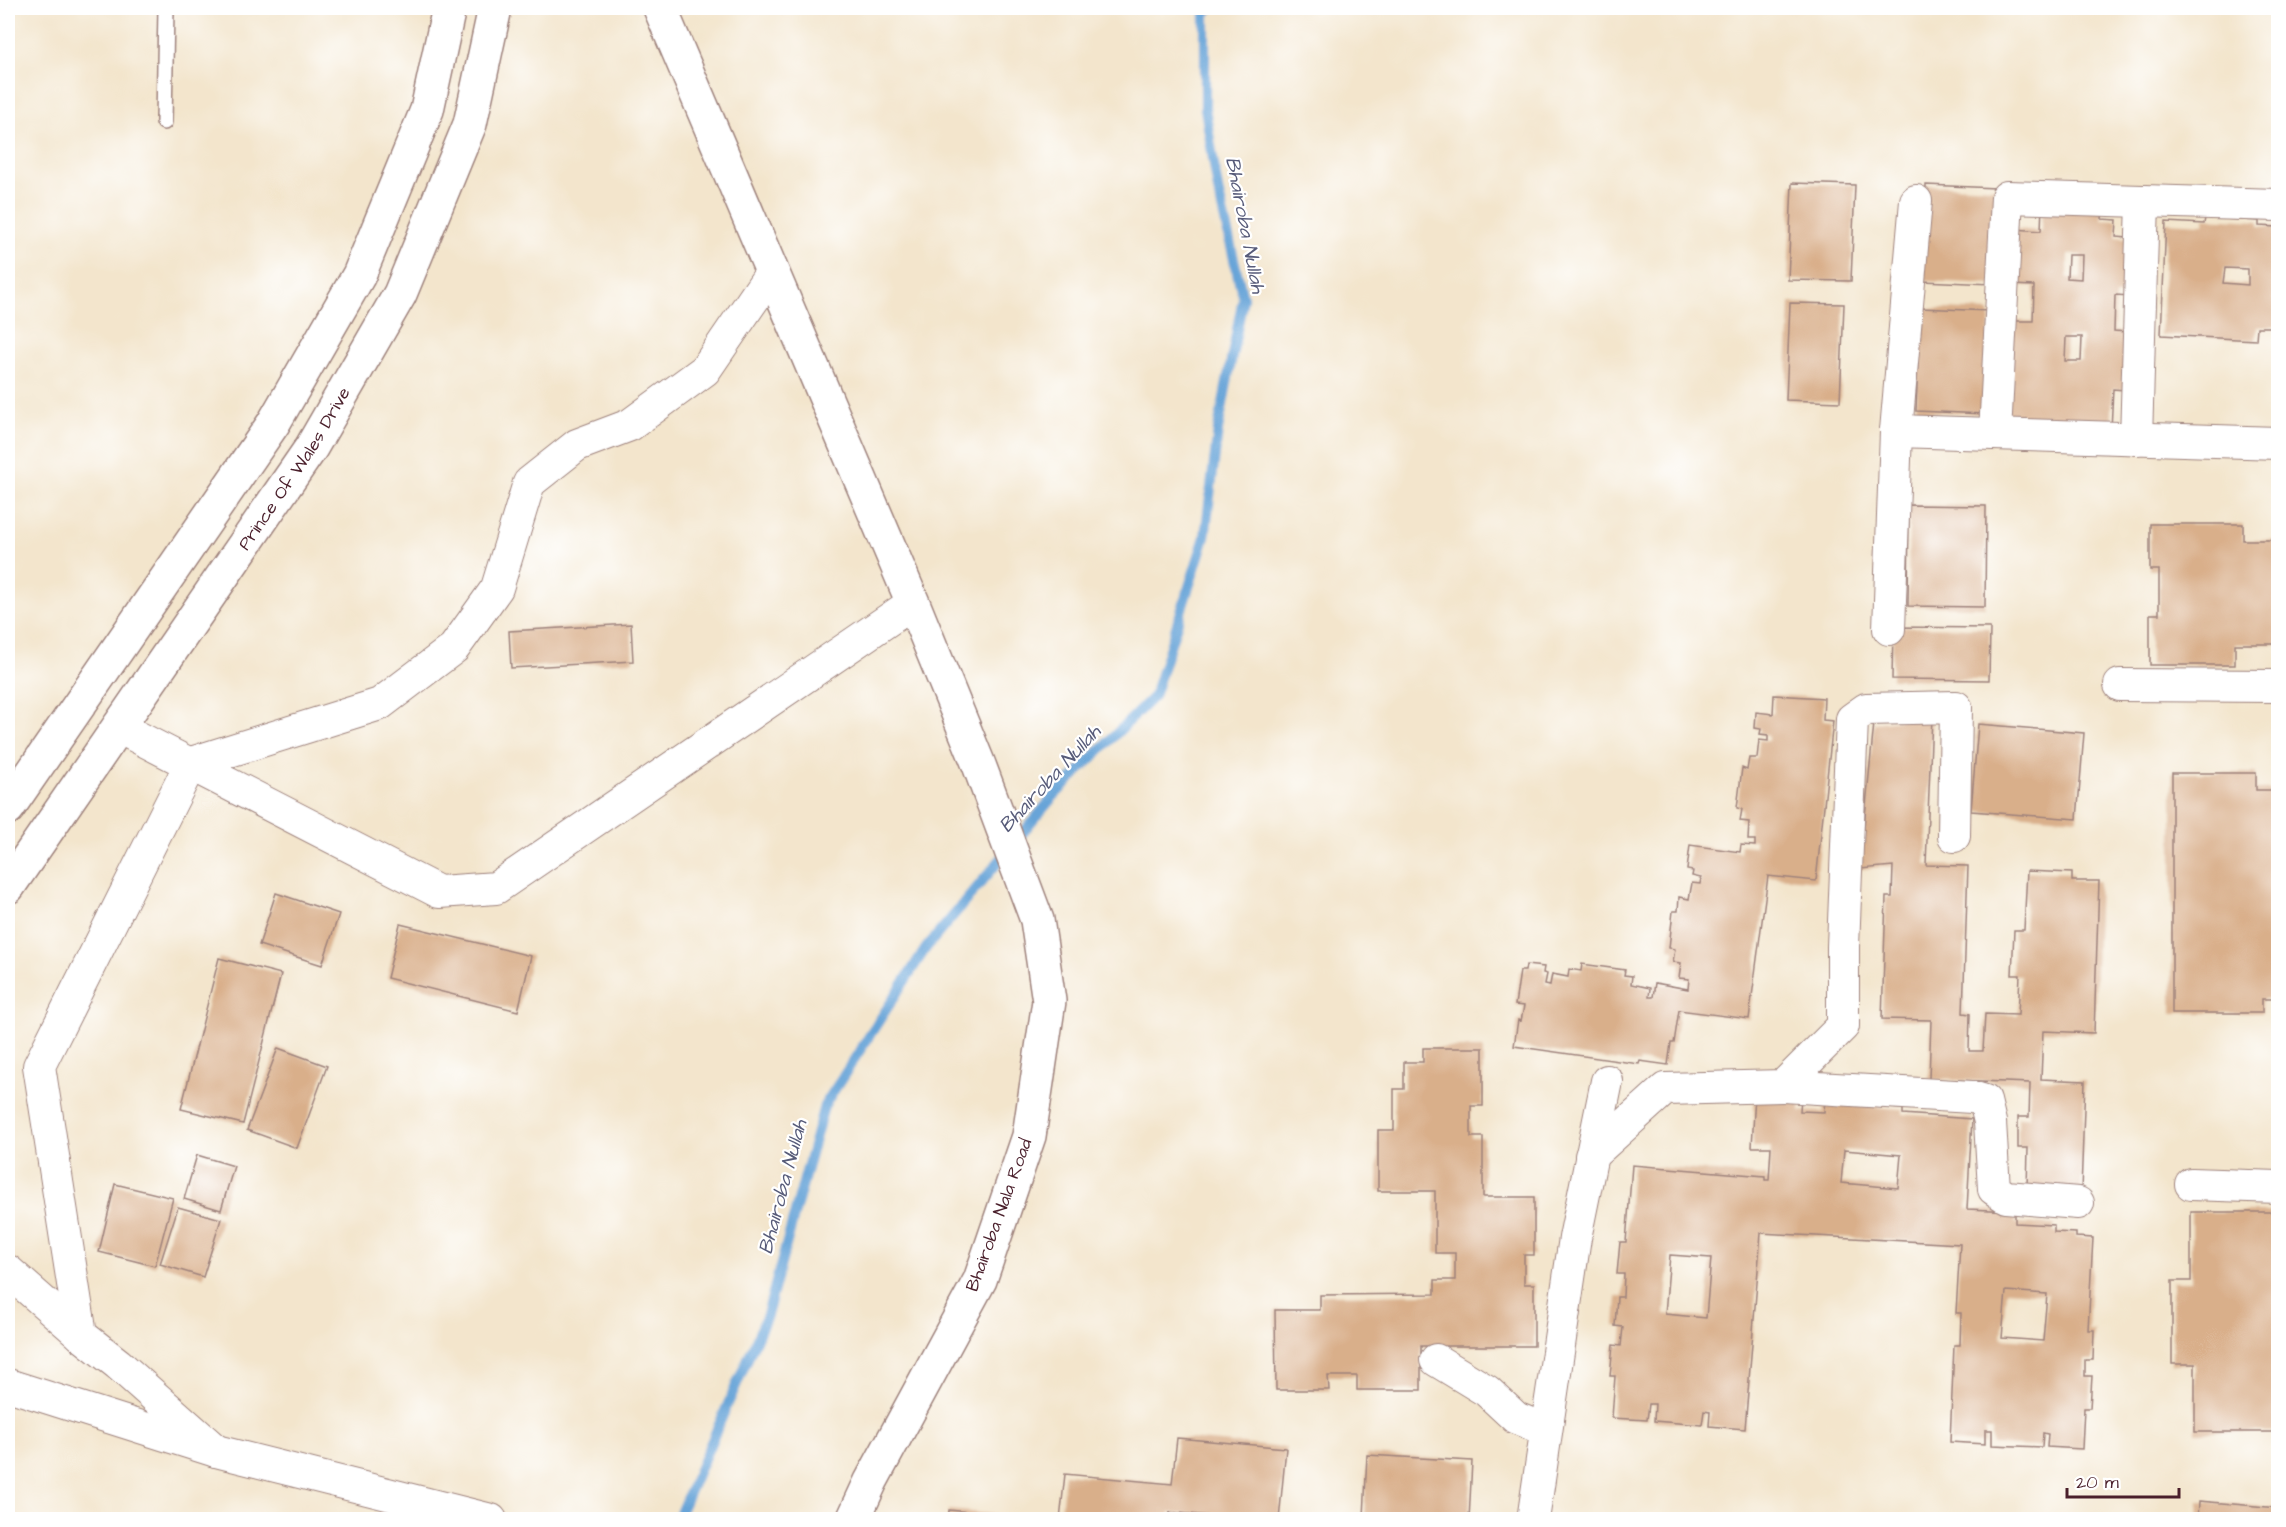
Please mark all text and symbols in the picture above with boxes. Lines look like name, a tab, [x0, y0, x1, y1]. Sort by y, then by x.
water label: Bhairoba Nullah	[1218, 155, 1272, 297]
street label: Prince Of Wales Drive	[232, 382, 356, 555]
water label: Bhairoba Nullah	[993, 718, 1108, 839]
water label: Bhairoba Nullah	[752, 1116, 815, 1257]
street label: Bhairoba Nala Road	[960, 1135, 1038, 1295]
scale bar	[2067, 1461, 2180, 1499]
text: 20 m	[2076, 1470, 2119, 1495]

